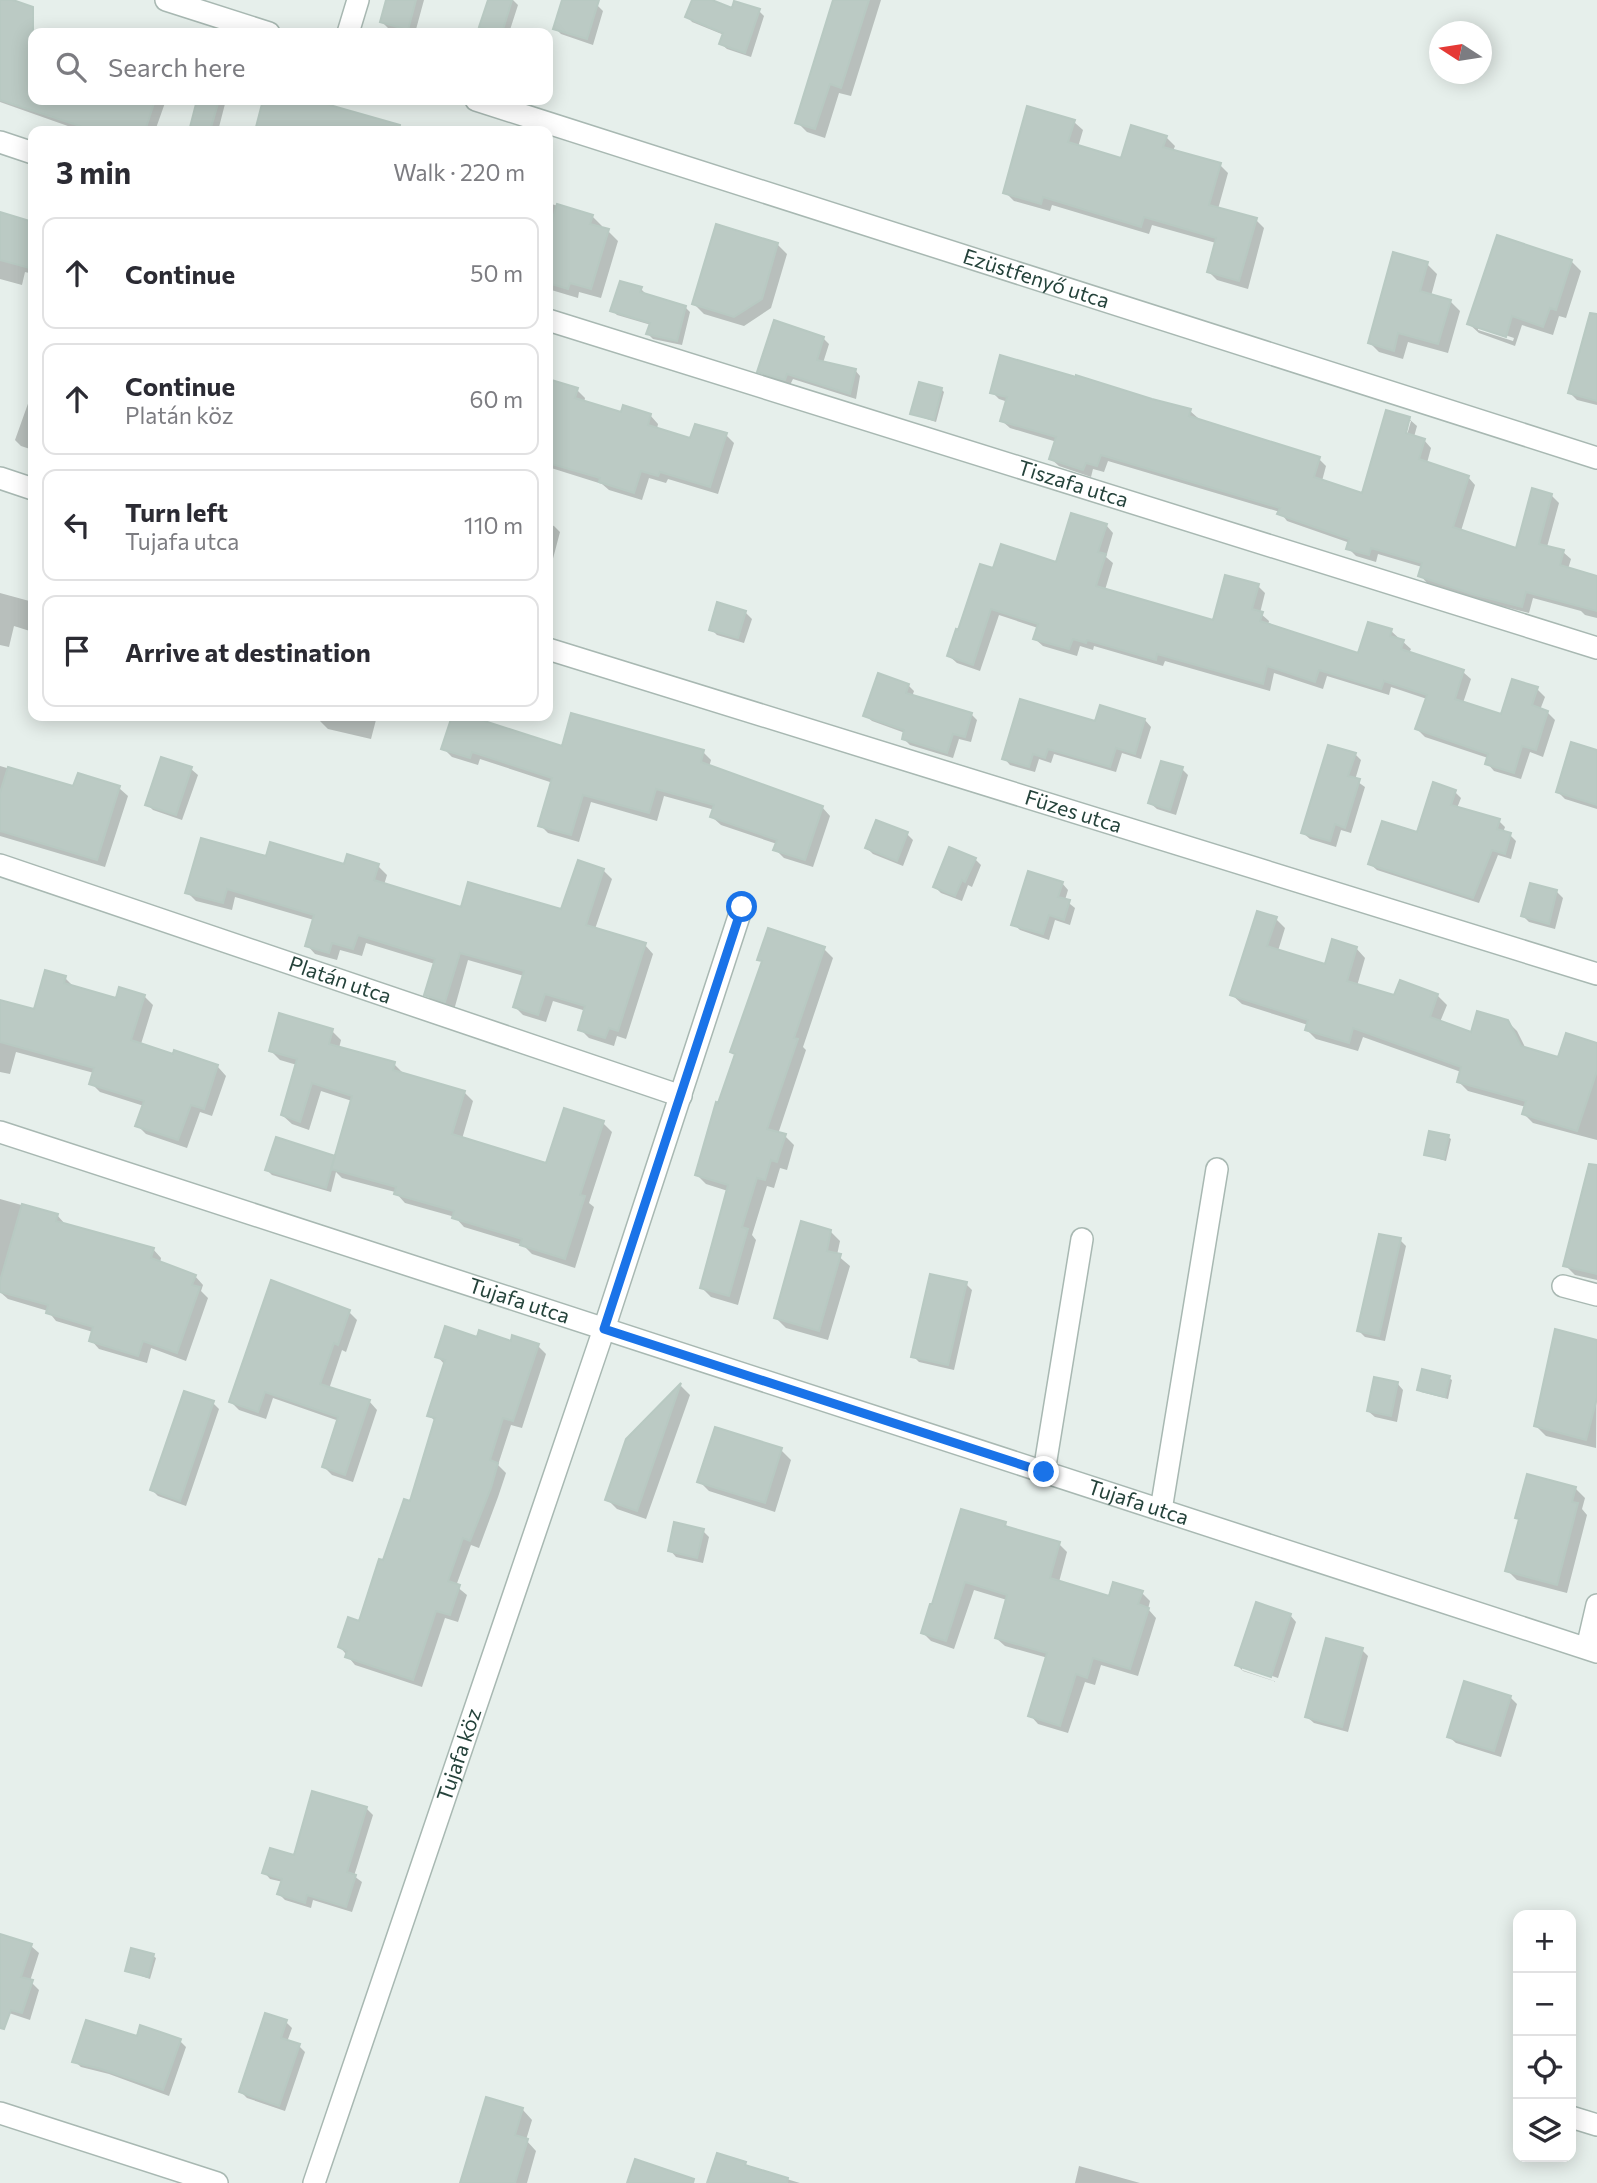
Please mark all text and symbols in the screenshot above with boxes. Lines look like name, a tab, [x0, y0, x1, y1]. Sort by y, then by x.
north arrow	[1429, 21, 1492, 84]
search box	[28, 28, 553, 105]
icon: search	[52, 48, 90, 86]
text: Search here	[108, 51, 246, 82]
text: 3 min	[56, 153, 131, 190]
text: Walk · 220 m	[393, 158, 525, 186]
street label: Ezüstfenyő utca	[960, 242, 1113, 312]
icon: ahead	[58, 254, 96, 292]
text: Continue	[125, 258, 235, 289]
text: 50 m	[470, 259, 523, 287]
text: Continue	[125, 370, 235, 401]
icon: ahead	[58, 380, 96, 418]
text: 60 m	[470, 385, 523, 413]
text: Platán köz	[125, 401, 233, 429]
street label: Tiszafa utca	[1015, 454, 1132, 512]
text: Turn left	[125, 496, 228, 527]
icon: left	[58, 506, 96, 544]
text: 110 m	[464, 511, 523, 539]
text: Tujafa utca	[125, 527, 239, 555]
icon: arrive	[58, 632, 96, 670]
text: Arrive at destination	[125, 636, 371, 667]
street label: Füzes utca	[1022, 784, 1125, 837]
route start	[726, 891, 757, 922]
street label: Platán utca	[286, 950, 395, 1008]
street label: Tujafa utca	[466, 1272, 573, 1328]
route end	[1028, 1456, 1059, 1487]
street label: Tujafa utca	[1085, 1473, 1192, 1529]
street label: Tujafa köz	[431, 1705, 485, 1804]
map controls	[1513, 1910, 1576, 2162]
button: +	[1513, 1910, 1576, 1973]
button: −	[1513, 1973, 1576, 2036]
button: locate	[1513, 2036, 1576, 2099]
button: layers	[1513, 2099, 1576, 2162]

